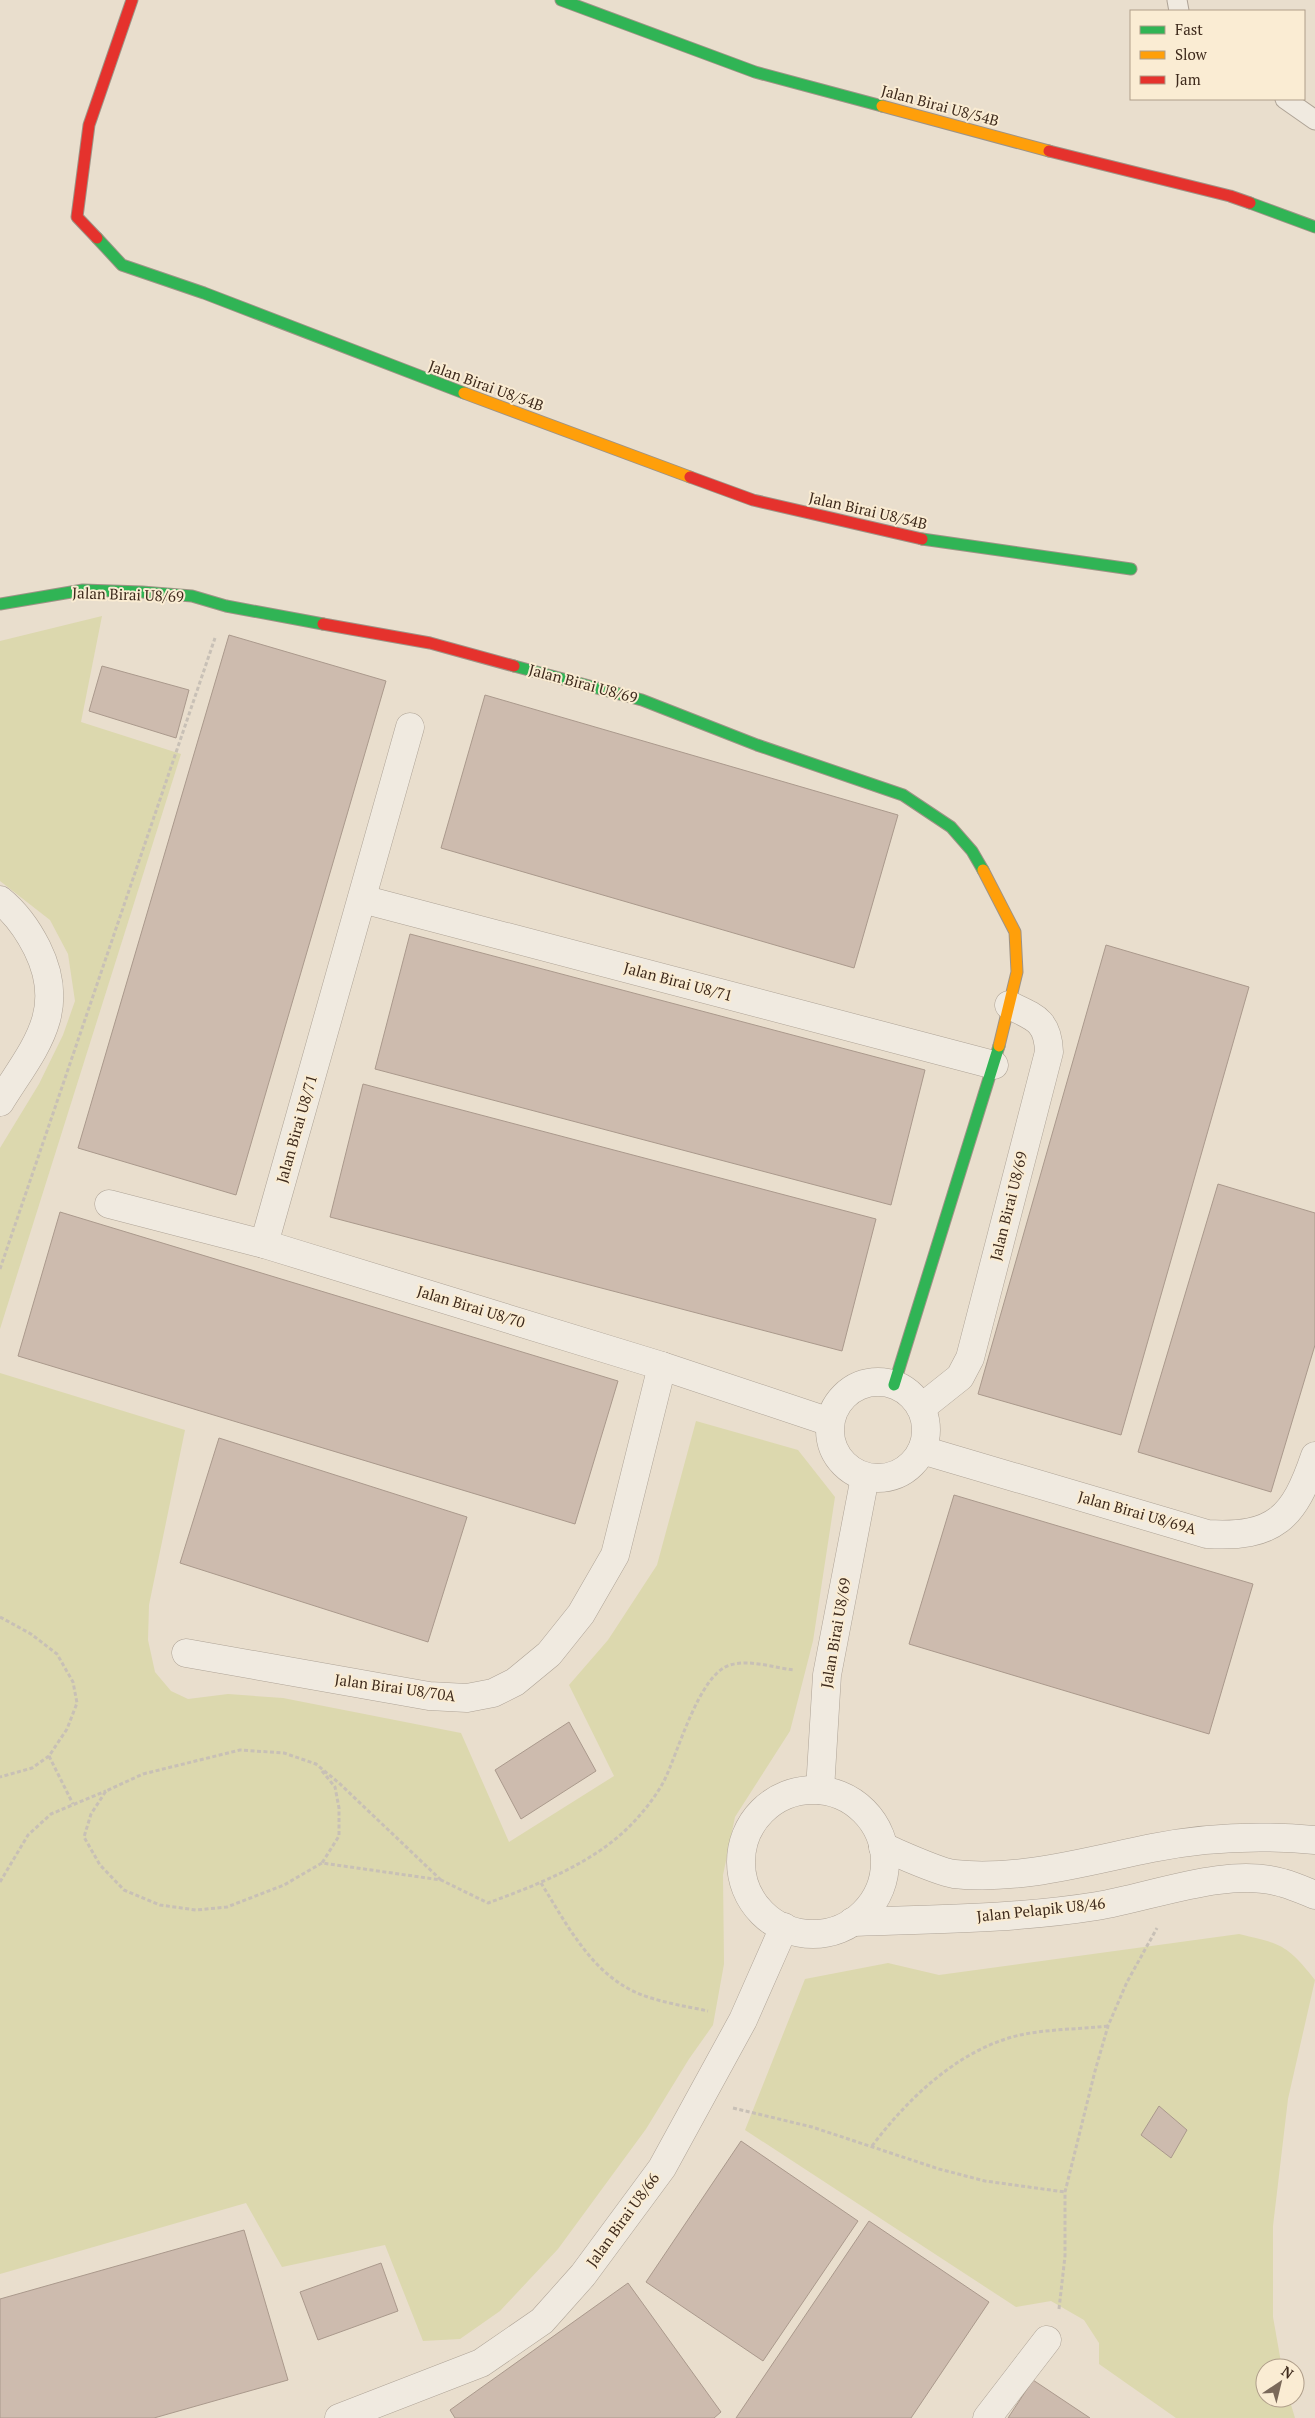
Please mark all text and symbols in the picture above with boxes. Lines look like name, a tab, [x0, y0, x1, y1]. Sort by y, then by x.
legend	[1130, 10, 1305, 100]
text: Fast	[1175, 19, 1203, 39]
text: Slow	[1175, 44, 1208, 64]
text: Jam	[1175, 69, 1201, 89]
street label: Jalan Birai U8/54B	[879, 80, 1001, 130]
street label: Jalan Birai U8/54B	[426, 355, 547, 415]
street label: Jalan Birai U8/54B	[807, 487, 929, 533]
street label: Jalan Birai U8/69	[72, 582, 184, 606]
street label: Jalan Birai U8/69	[527, 659, 640, 707]
street label: Jalan Birai U8/71	[622, 957, 735, 1005]
street label: Jalan Birai U8/71	[271, 1072, 321, 1185]
street label: Jalan Birai U8/69	[985, 1149, 1031, 1262]
street label: Jalan Birai U8/70	[415, 1280, 528, 1332]
street label: Jalan Birai U8/69A	[1076, 1486, 1199, 1539]
street label: Jalan Birai U8/69	[815, 1576, 855, 1690]
street label: Jalan Birai U8/70A	[333, 1669, 458, 1706]
street label: Jalan Pelapik U8/46	[976, 1892, 1106, 1926]
street label: Jalan Birai U8/66	[581, 2168, 663, 2271]
north arrow	[1255, 2358, 1305, 2408]
text: N	[1278, 2361, 1298, 2383]

